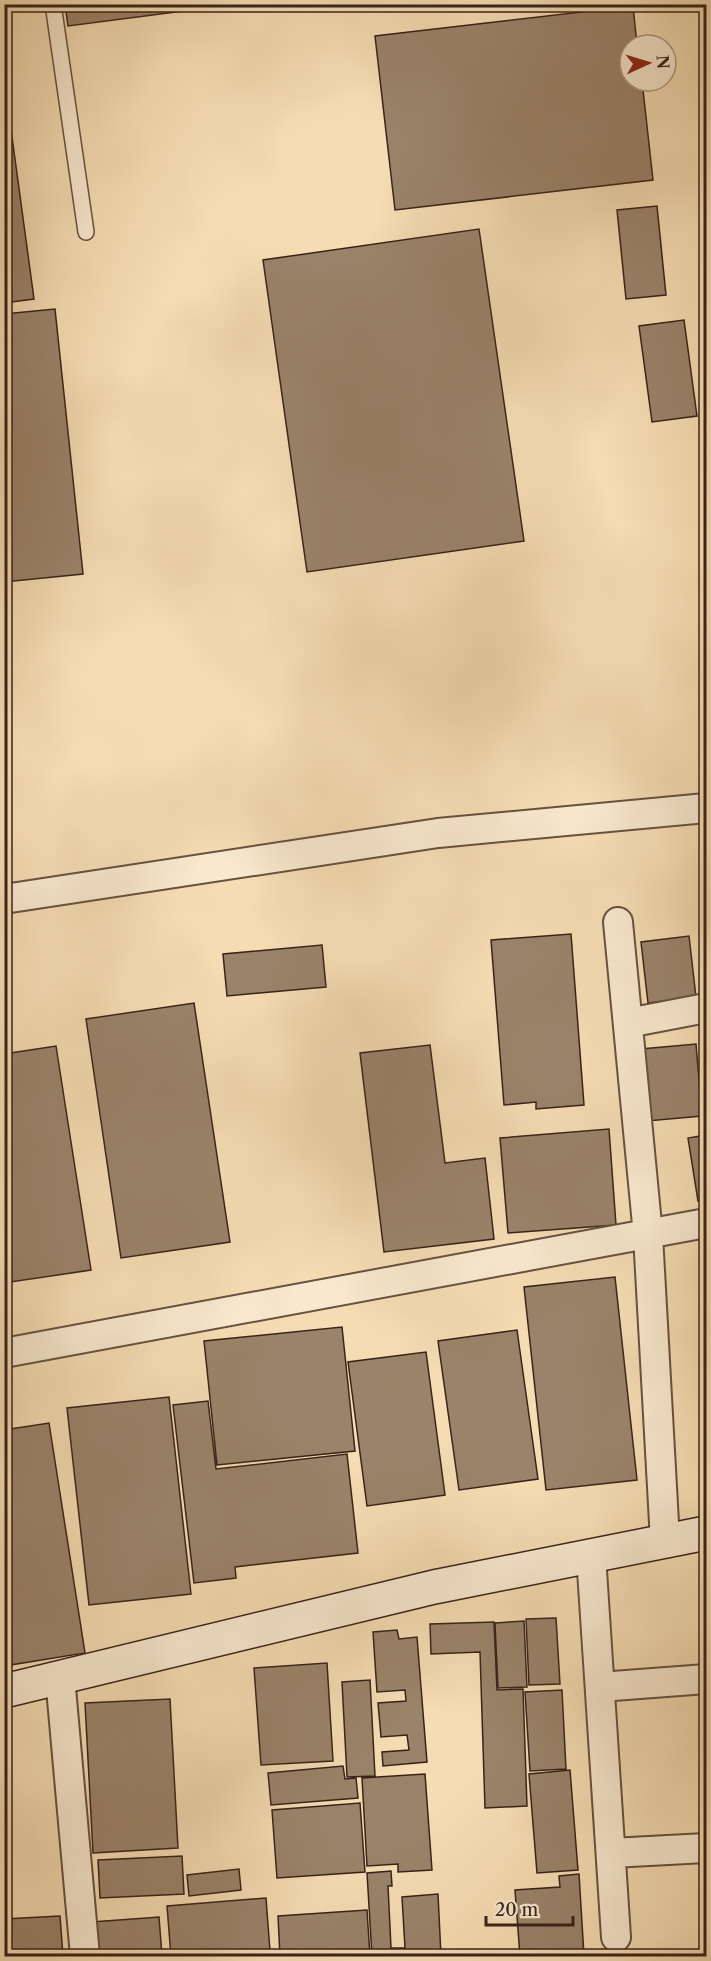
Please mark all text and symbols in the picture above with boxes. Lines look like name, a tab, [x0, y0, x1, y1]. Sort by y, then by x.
north arrow	[618, 33, 678, 93]
text: N	[653, 54, 673, 70]
scale bar	[486, 1889, 573, 1927]
text: 20 m	[495, 1899, 539, 1921]

